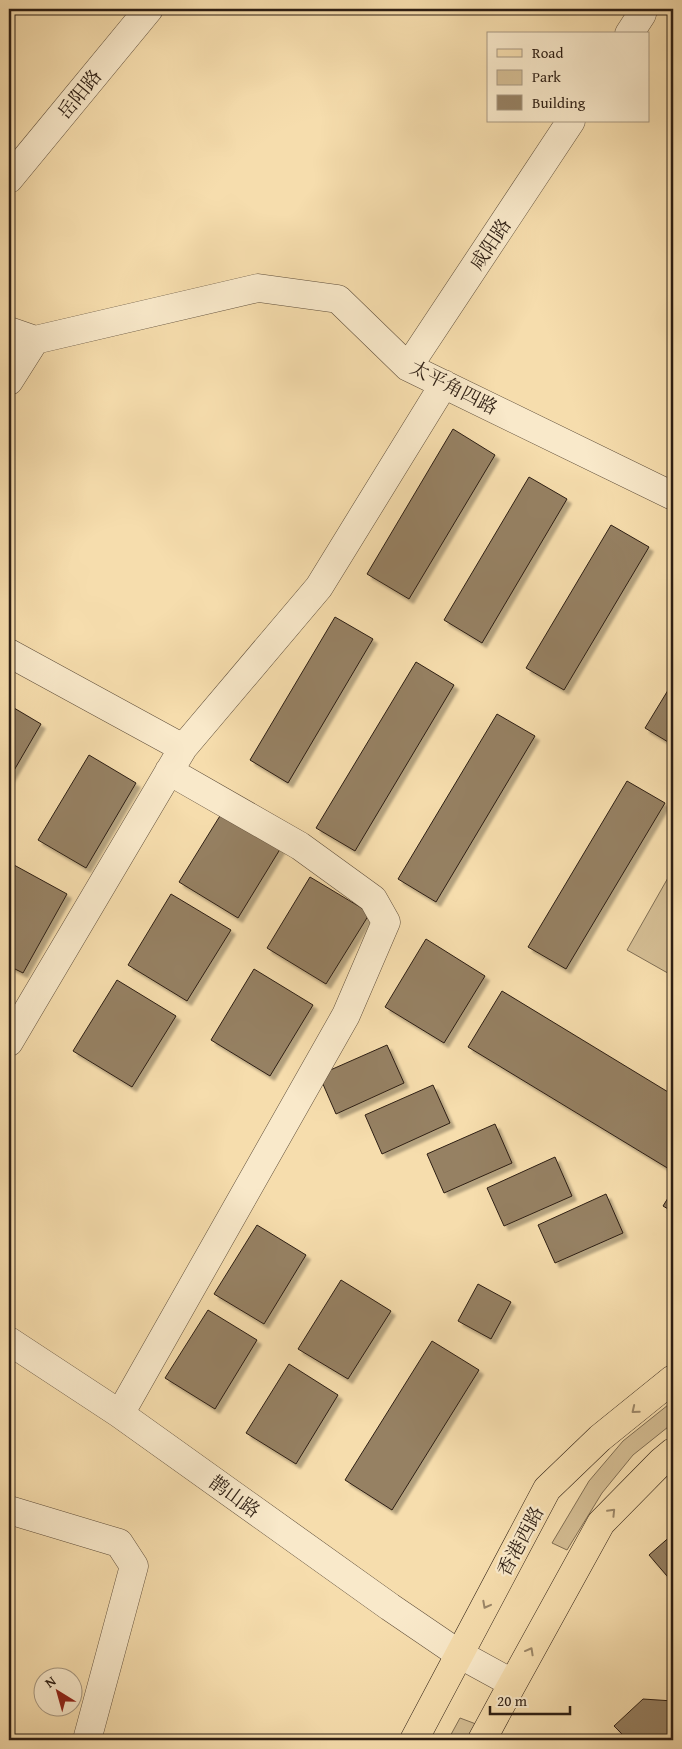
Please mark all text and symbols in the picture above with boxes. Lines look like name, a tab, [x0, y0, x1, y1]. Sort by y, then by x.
legend	[487, 32, 650, 122]
text: Road	[532, 42, 563, 63]
street label: 岳阳路	[50, 63, 108, 125]
text: Park	[532, 66, 561, 87]
text: Building	[532, 92, 586, 113]
street label: 咸阳路	[462, 213, 518, 275]
street label: 太平角四路	[405, 353, 503, 421]
one-way arrow	[632, 1404, 641, 1413]
street label: 鹊山路	[204, 1468, 266, 1524]
street label: 香港西路	[490, 1501, 550, 1581]
one-way arrow	[607, 1508, 616, 1517]
one-way arrow	[482, 1600, 492, 1609]
one-way arrow	[524, 1647, 534, 1656]
north arrow	[32, 1666, 82, 1716]
text: N	[40, 1670, 60, 1692]
scale bar	[490, 1684, 570, 1716]
text: 20 m	[497, 1690, 528, 1711]

